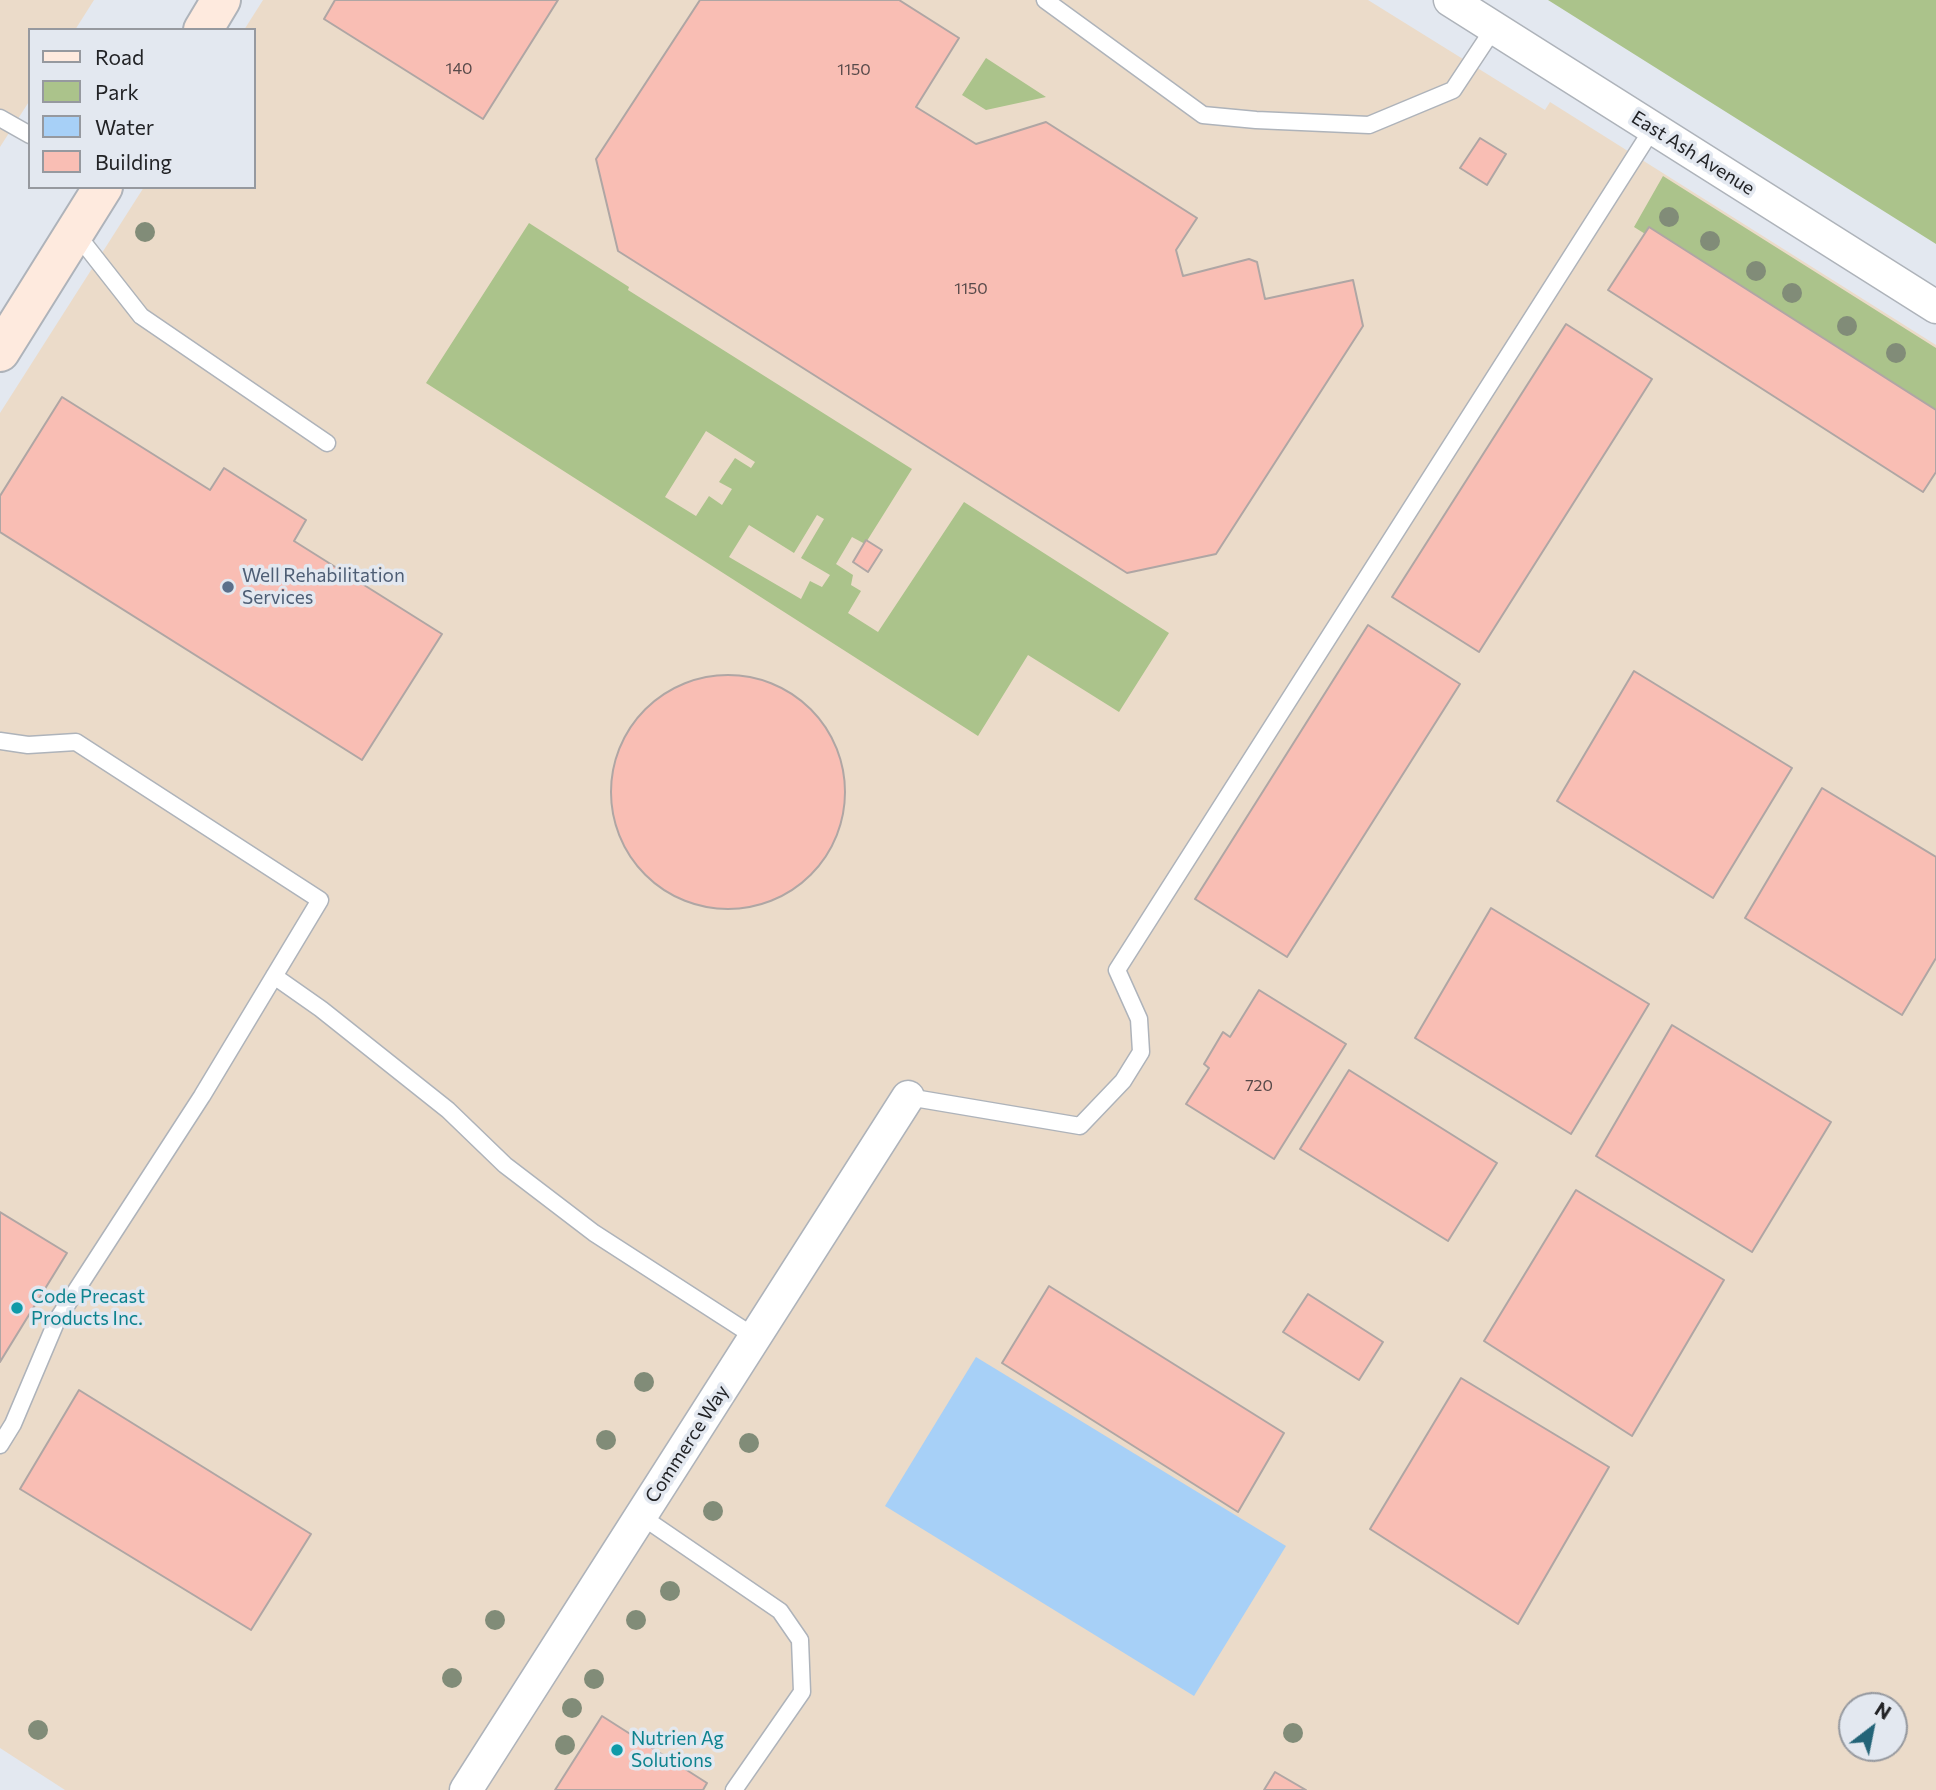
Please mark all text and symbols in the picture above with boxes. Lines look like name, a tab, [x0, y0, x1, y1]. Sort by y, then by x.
legend	[28, 28, 256, 189]
text: Road	[95, 44, 144, 69]
house number: 140	[446, 59, 472, 79]
house number: 1150	[837, 60, 871, 80]
text: Park	[95, 79, 139, 104]
street label: East Ash Avenue	[1627, 106, 1759, 200]
text: Water	[95, 114, 154, 139]
text: Building	[95, 149, 172, 174]
house number: 1150	[954, 279, 988, 299]
place label: Well Rehabilitation Services	[242, 565, 405, 609]
marker: Well Rehabilitation Services	[220, 579, 236, 595]
house number: 720	[1245, 1076, 1273, 1096]
place label: Code Precast Products Inc.	[31, 1286, 145, 1330]
marker: Code Precast Products Inc.	[9, 1300, 25, 1316]
street label: Commerce Way	[640, 1381, 734, 1507]
north arrow	[1838, 1692, 1908, 1762]
text: N	[1871, 1697, 1895, 1724]
place label: Nutrien Ag Solutions	[631, 1728, 724, 1772]
marker: Nutrien Ag Solutions	[609, 1742, 625, 1758]

